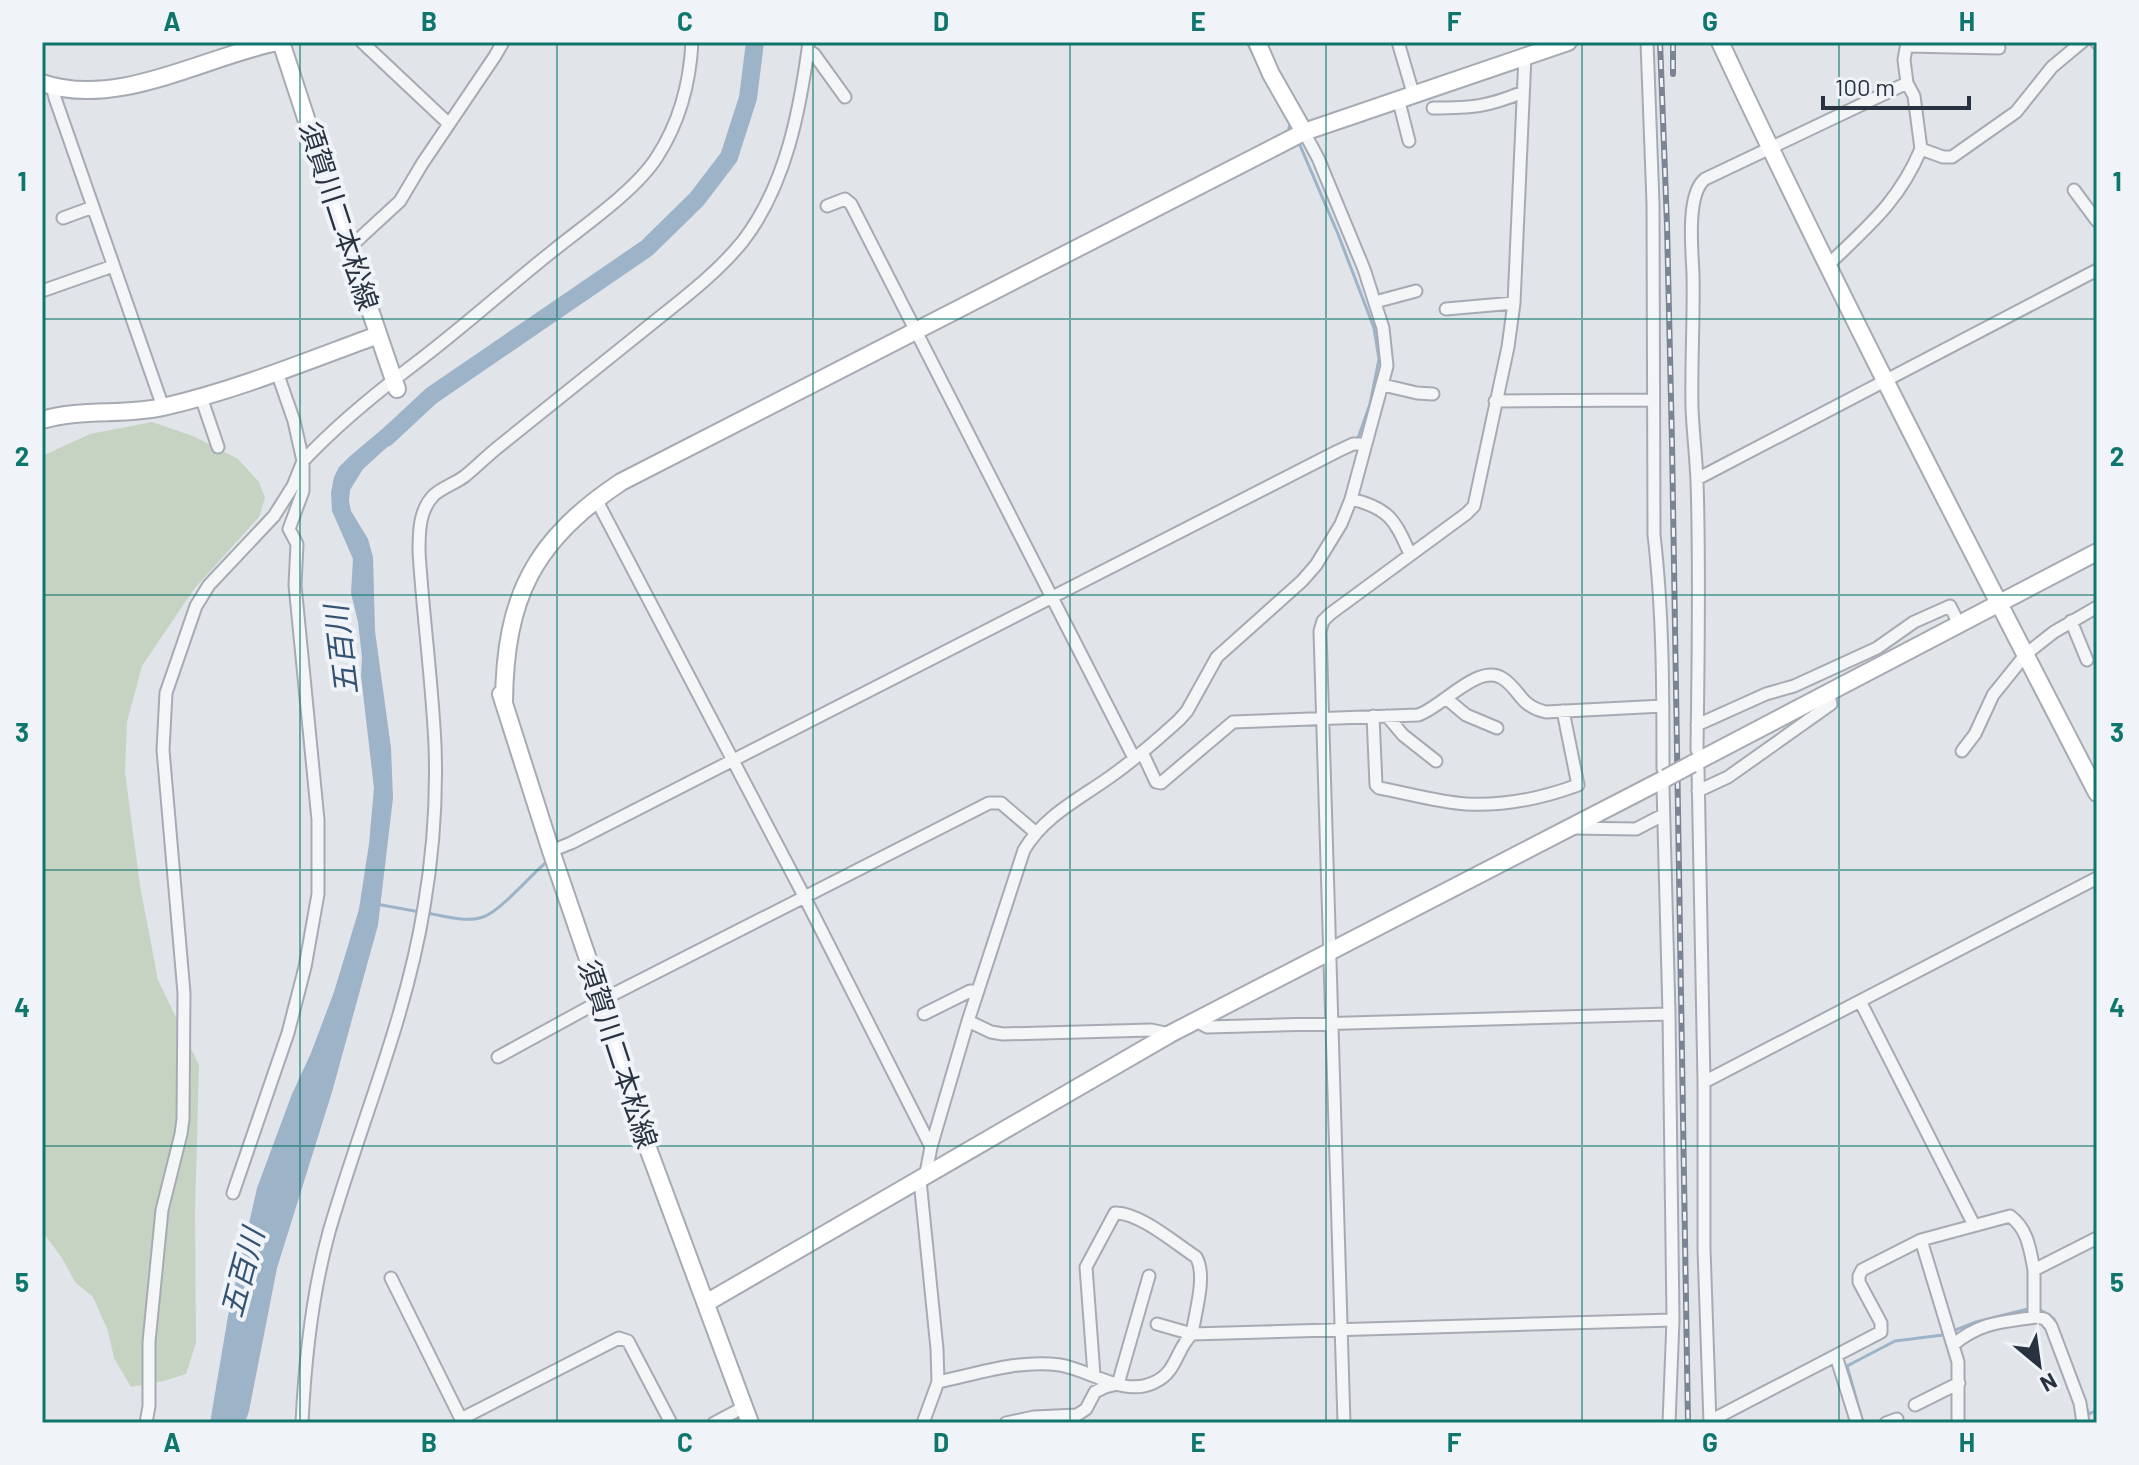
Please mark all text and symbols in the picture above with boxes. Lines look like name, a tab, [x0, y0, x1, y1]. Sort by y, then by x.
text: A	[163, 5, 181, 36]
text: B	[421, 5, 437, 36]
text: C	[677, 5, 693, 36]
text: D	[933, 5, 949, 36]
text: E	[1190, 5, 1206, 36]
text: F	[1447, 5, 1462, 36]
text: G	[1702, 5, 1718, 36]
text: H	[1959, 5, 1975, 36]
scale bar	[1823, 60, 1969, 110]
text: 100 m	[1835, 72, 1895, 101]
street label: 須賀川二本松線	[293, 117, 386, 314]
text: 1	[17, 165, 27, 196]
text: 1	[2112, 165, 2122, 196]
text: 2	[15, 440, 29, 471]
text: 2	[2110, 440, 2124, 471]
water label: 五百川	[316, 600, 363, 697]
text: 3	[15, 716, 29, 747]
text: 3	[2110, 716, 2124, 747]
street label: 須賀川二本松線	[572, 955, 665, 1152]
text: 4	[14, 991, 30, 1022]
text: 4	[2109, 991, 2125, 1022]
water label: 五百川	[212, 1221, 271, 1321]
text: 5	[15, 1266, 29, 1297]
text: 5	[2110, 1266, 2124, 1297]
north arrow	[1999, 1325, 2079, 1405]
text: N	[2036, 1368, 2062, 1398]
text: A	[163, 1426, 181, 1457]
text: B	[421, 1426, 437, 1457]
text: C	[677, 1426, 693, 1457]
text: D	[933, 1426, 949, 1457]
text: E	[1190, 1426, 1206, 1457]
text: F	[1447, 1426, 1462, 1457]
text: G	[1702, 1426, 1718, 1457]
text: H	[1959, 1426, 1975, 1457]

